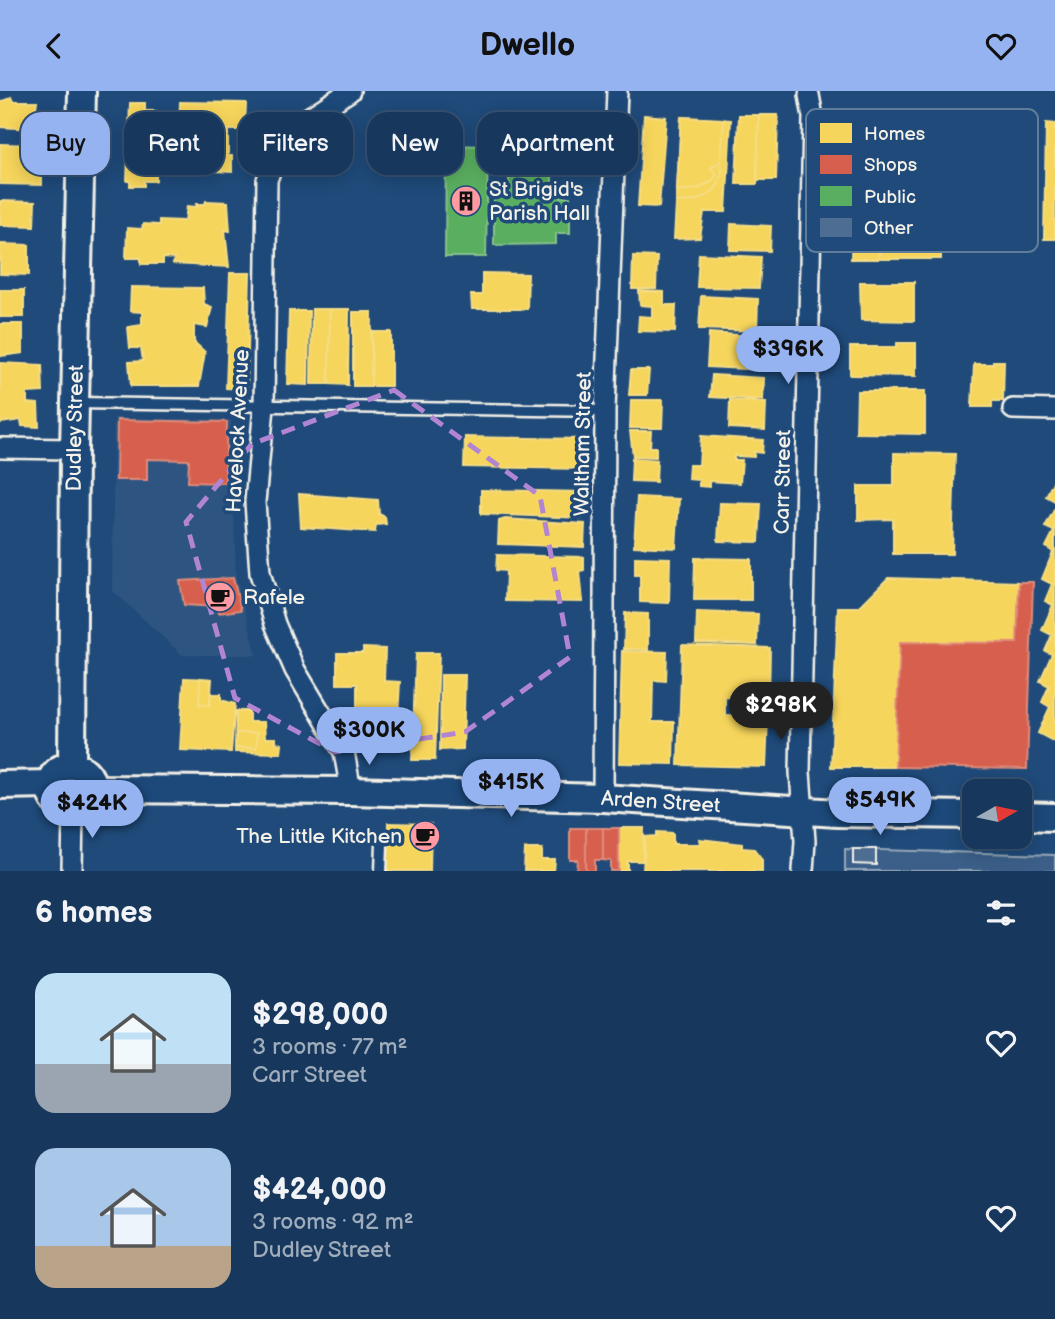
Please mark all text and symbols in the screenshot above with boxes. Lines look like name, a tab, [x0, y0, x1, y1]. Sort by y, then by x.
text: Dwello	[480, 26, 575, 65]
icon: back	[35, 27, 73, 65]
icon: heart	[982, 27, 1020, 65]
legend	[806, 109, 1038, 252]
chip: Buy	[21, 112, 110, 175]
chip: Rent	[124, 112, 224, 175]
chip: Filters	[238, 112, 353, 175]
chip: New	[367, 112, 463, 175]
chip: Apartment	[477, 112, 638, 175]
text: Homes	[864, 123, 925, 146]
text: Shops	[864, 154, 917, 177]
place label: St Brigid's Parish Hall	[489, 177, 590, 226]
building icon: St Brigid's Parish Hall	[449, 184, 483, 218]
text: Public	[864, 186, 916, 209]
text: Other	[864, 217, 914, 240]
pin: $396K	[739, 327, 837, 386]
text: $396K	[752, 335, 824, 363]
street label: Havelock Avenue	[221, 349, 255, 513]
street label: Dudley Street	[61, 364, 88, 492]
street label: Waltham Street	[569, 371, 597, 517]
street label: Carr Street	[770, 429, 796, 535]
cafe icon: Rafele	[203, 580, 237, 614]
place label: Rafele	[243, 585, 305, 610]
pin: $298K	[732, 683, 830, 742]
text: $298K	[745, 691, 817, 719]
pin: $300K	[320, 707, 418, 767]
text: $300K	[333, 716, 405, 744]
pin: $415K	[462, 759, 560, 819]
text: $415K	[478, 768, 544, 796]
pin: $549K	[831, 777, 929, 837]
north arrow	[962, 779, 1032, 849]
map controls	[962, 779, 1032, 849]
pin: $424K	[43, 781, 141, 840]
street label: Arden Street	[600, 785, 722, 818]
text: $549K	[844, 786, 916, 814]
text: $424K	[57, 789, 127, 817]
cafe icon: The Little Kitchen	[408, 819, 442, 853]
place label: The Little Kitchen	[236, 824, 402, 849]
icon: filters	[982, 894, 1020, 932]
text: 6 homes	[35, 895, 152, 931]
text: $298,000	[252, 997, 388, 1033]
icon: home	[91, 1001, 175, 1085]
icon: heart	[982, 1024, 1020, 1062]
text: 3 rooms · 77 m²	[252, 1033, 408, 1061]
text: Carr Street	[252, 1061, 367, 1089]
text: $424,000	[252, 1172, 387, 1208]
icon: home	[91, 1176, 175, 1260]
icon: heart	[982, 1199, 1020, 1237]
text: 3 rooms · 92 m²	[252, 1208, 414, 1236]
text: Dudley Street	[252, 1236, 391, 1264]

